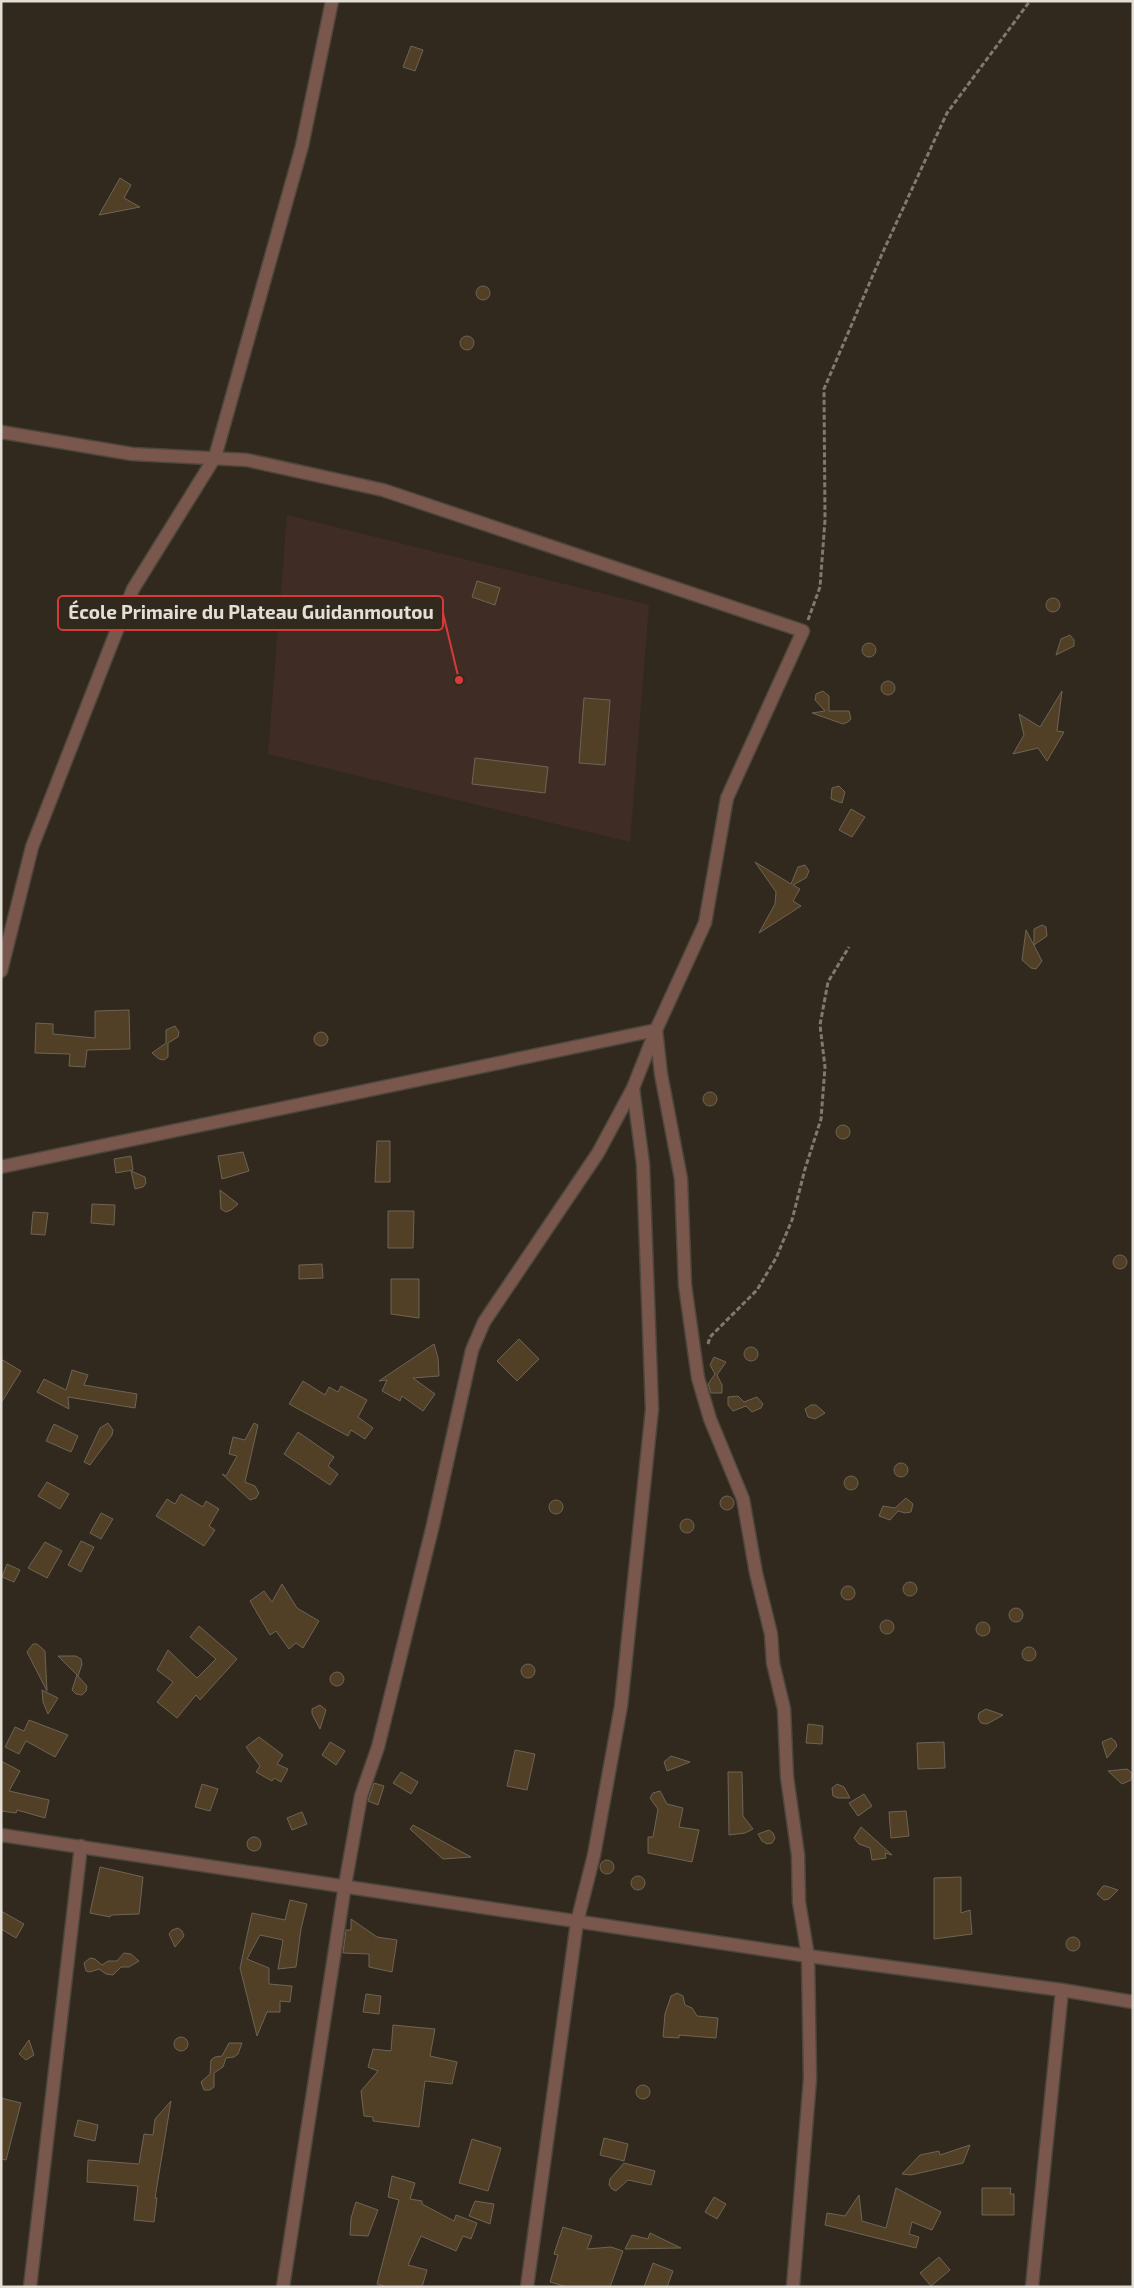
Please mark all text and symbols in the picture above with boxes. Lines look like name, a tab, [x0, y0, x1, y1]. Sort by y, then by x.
callout: École Primaire du Plateau Guidanmoutou	[58, 596, 443, 630]
text: École Primaire du Plateau Guidanmoutou	[68, 599, 434, 623]

